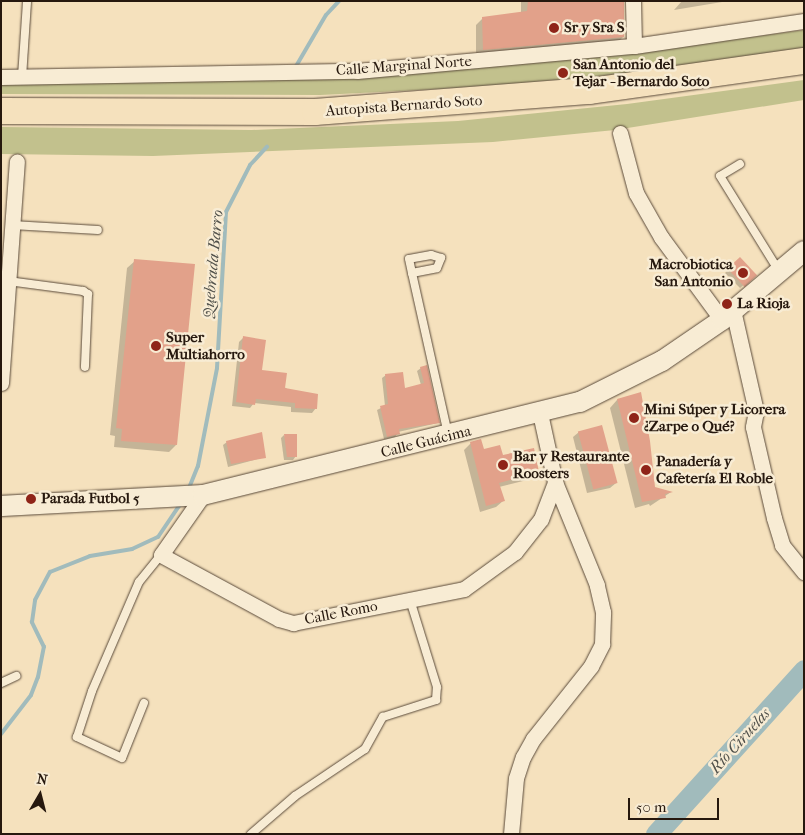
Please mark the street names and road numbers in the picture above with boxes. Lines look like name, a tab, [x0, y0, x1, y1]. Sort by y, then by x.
street label: Calle Marginal Norte	[335, 52, 473, 80]
street label: Autopista Bernardo Soto	[325, 92, 483, 120]
street label: Calle Guácima	[379, 422, 473, 462]
street label: Calle Romo	[303, 597, 379, 629]

